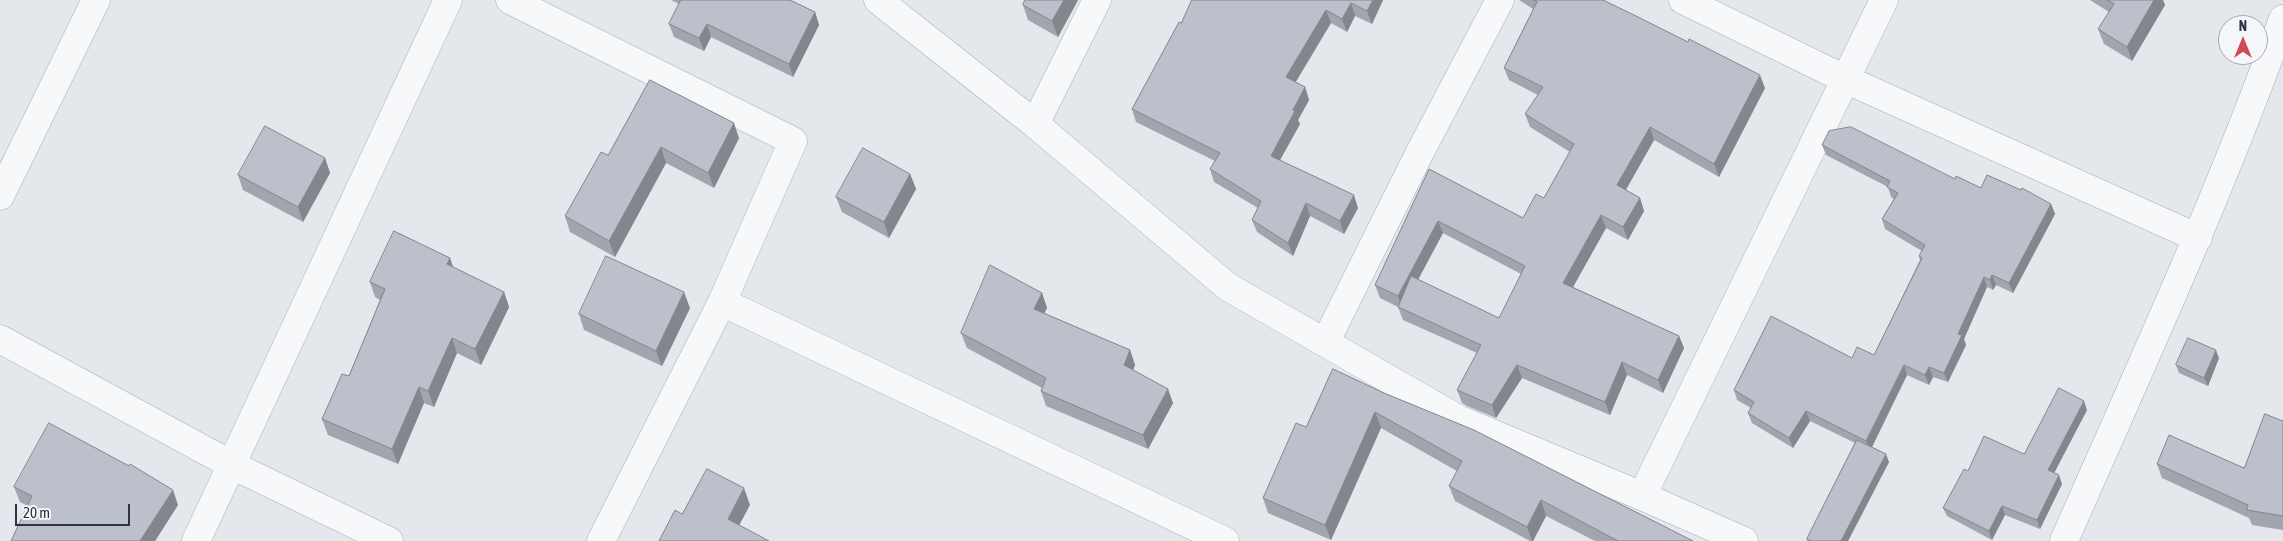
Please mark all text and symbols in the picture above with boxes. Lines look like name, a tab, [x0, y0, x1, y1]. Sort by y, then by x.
north arrow	[2218, 15, 2268, 65]
text: N	[2239, 18, 2247, 34]
scale bar	[18, 494, 132, 526]
text: 20 m	[23, 504, 50, 521]

